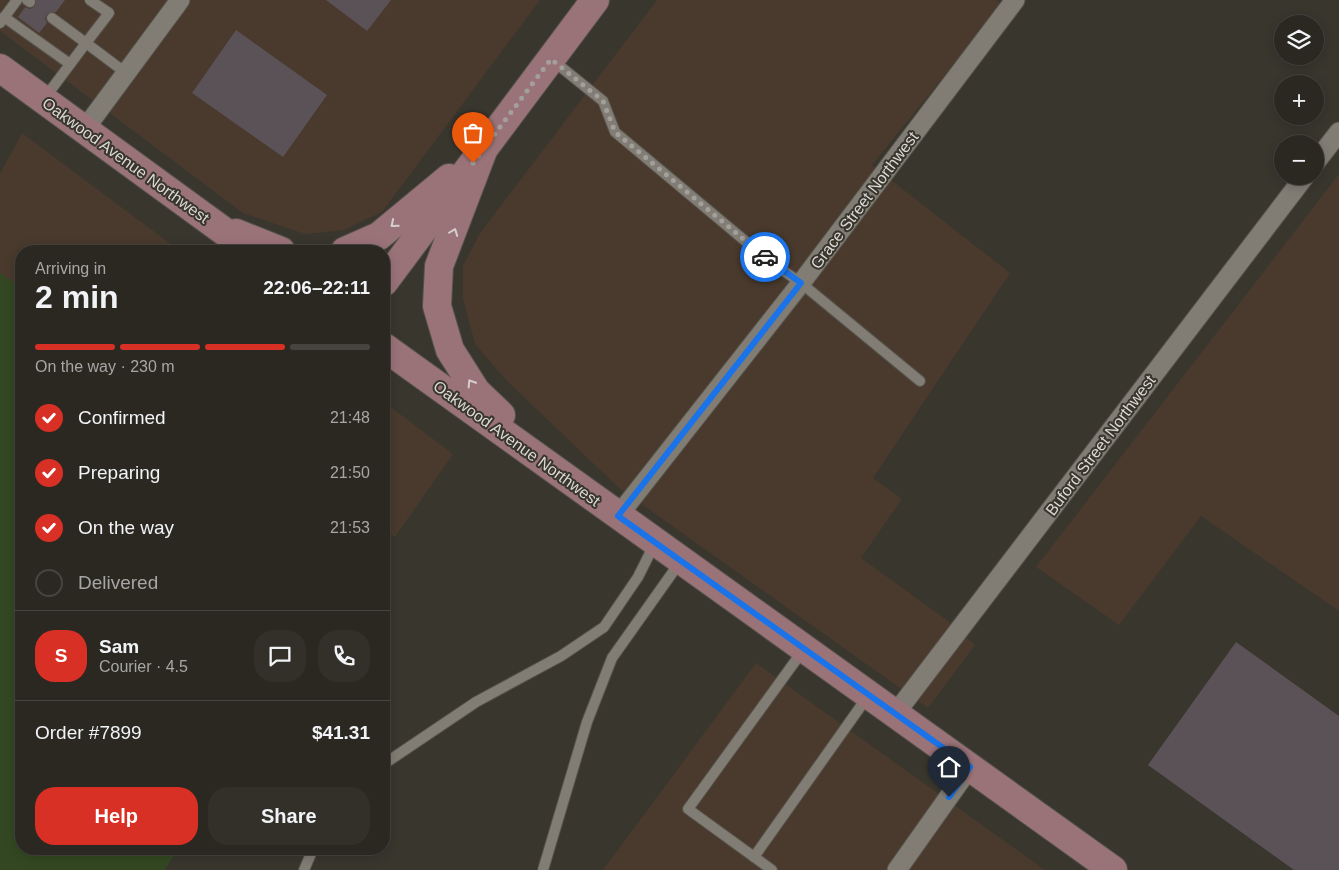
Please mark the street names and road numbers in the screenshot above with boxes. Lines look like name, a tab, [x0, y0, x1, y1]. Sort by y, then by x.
street label: Oakwood Avenue Northwest	[39, 94, 213, 227]
street label: Grace Street Northwest	[807, 128, 922, 272]
street label: Buford Street Northwest	[1042, 372, 1159, 519]
street label: Oakwood Avenue Northwest	[430, 377, 604, 510]

